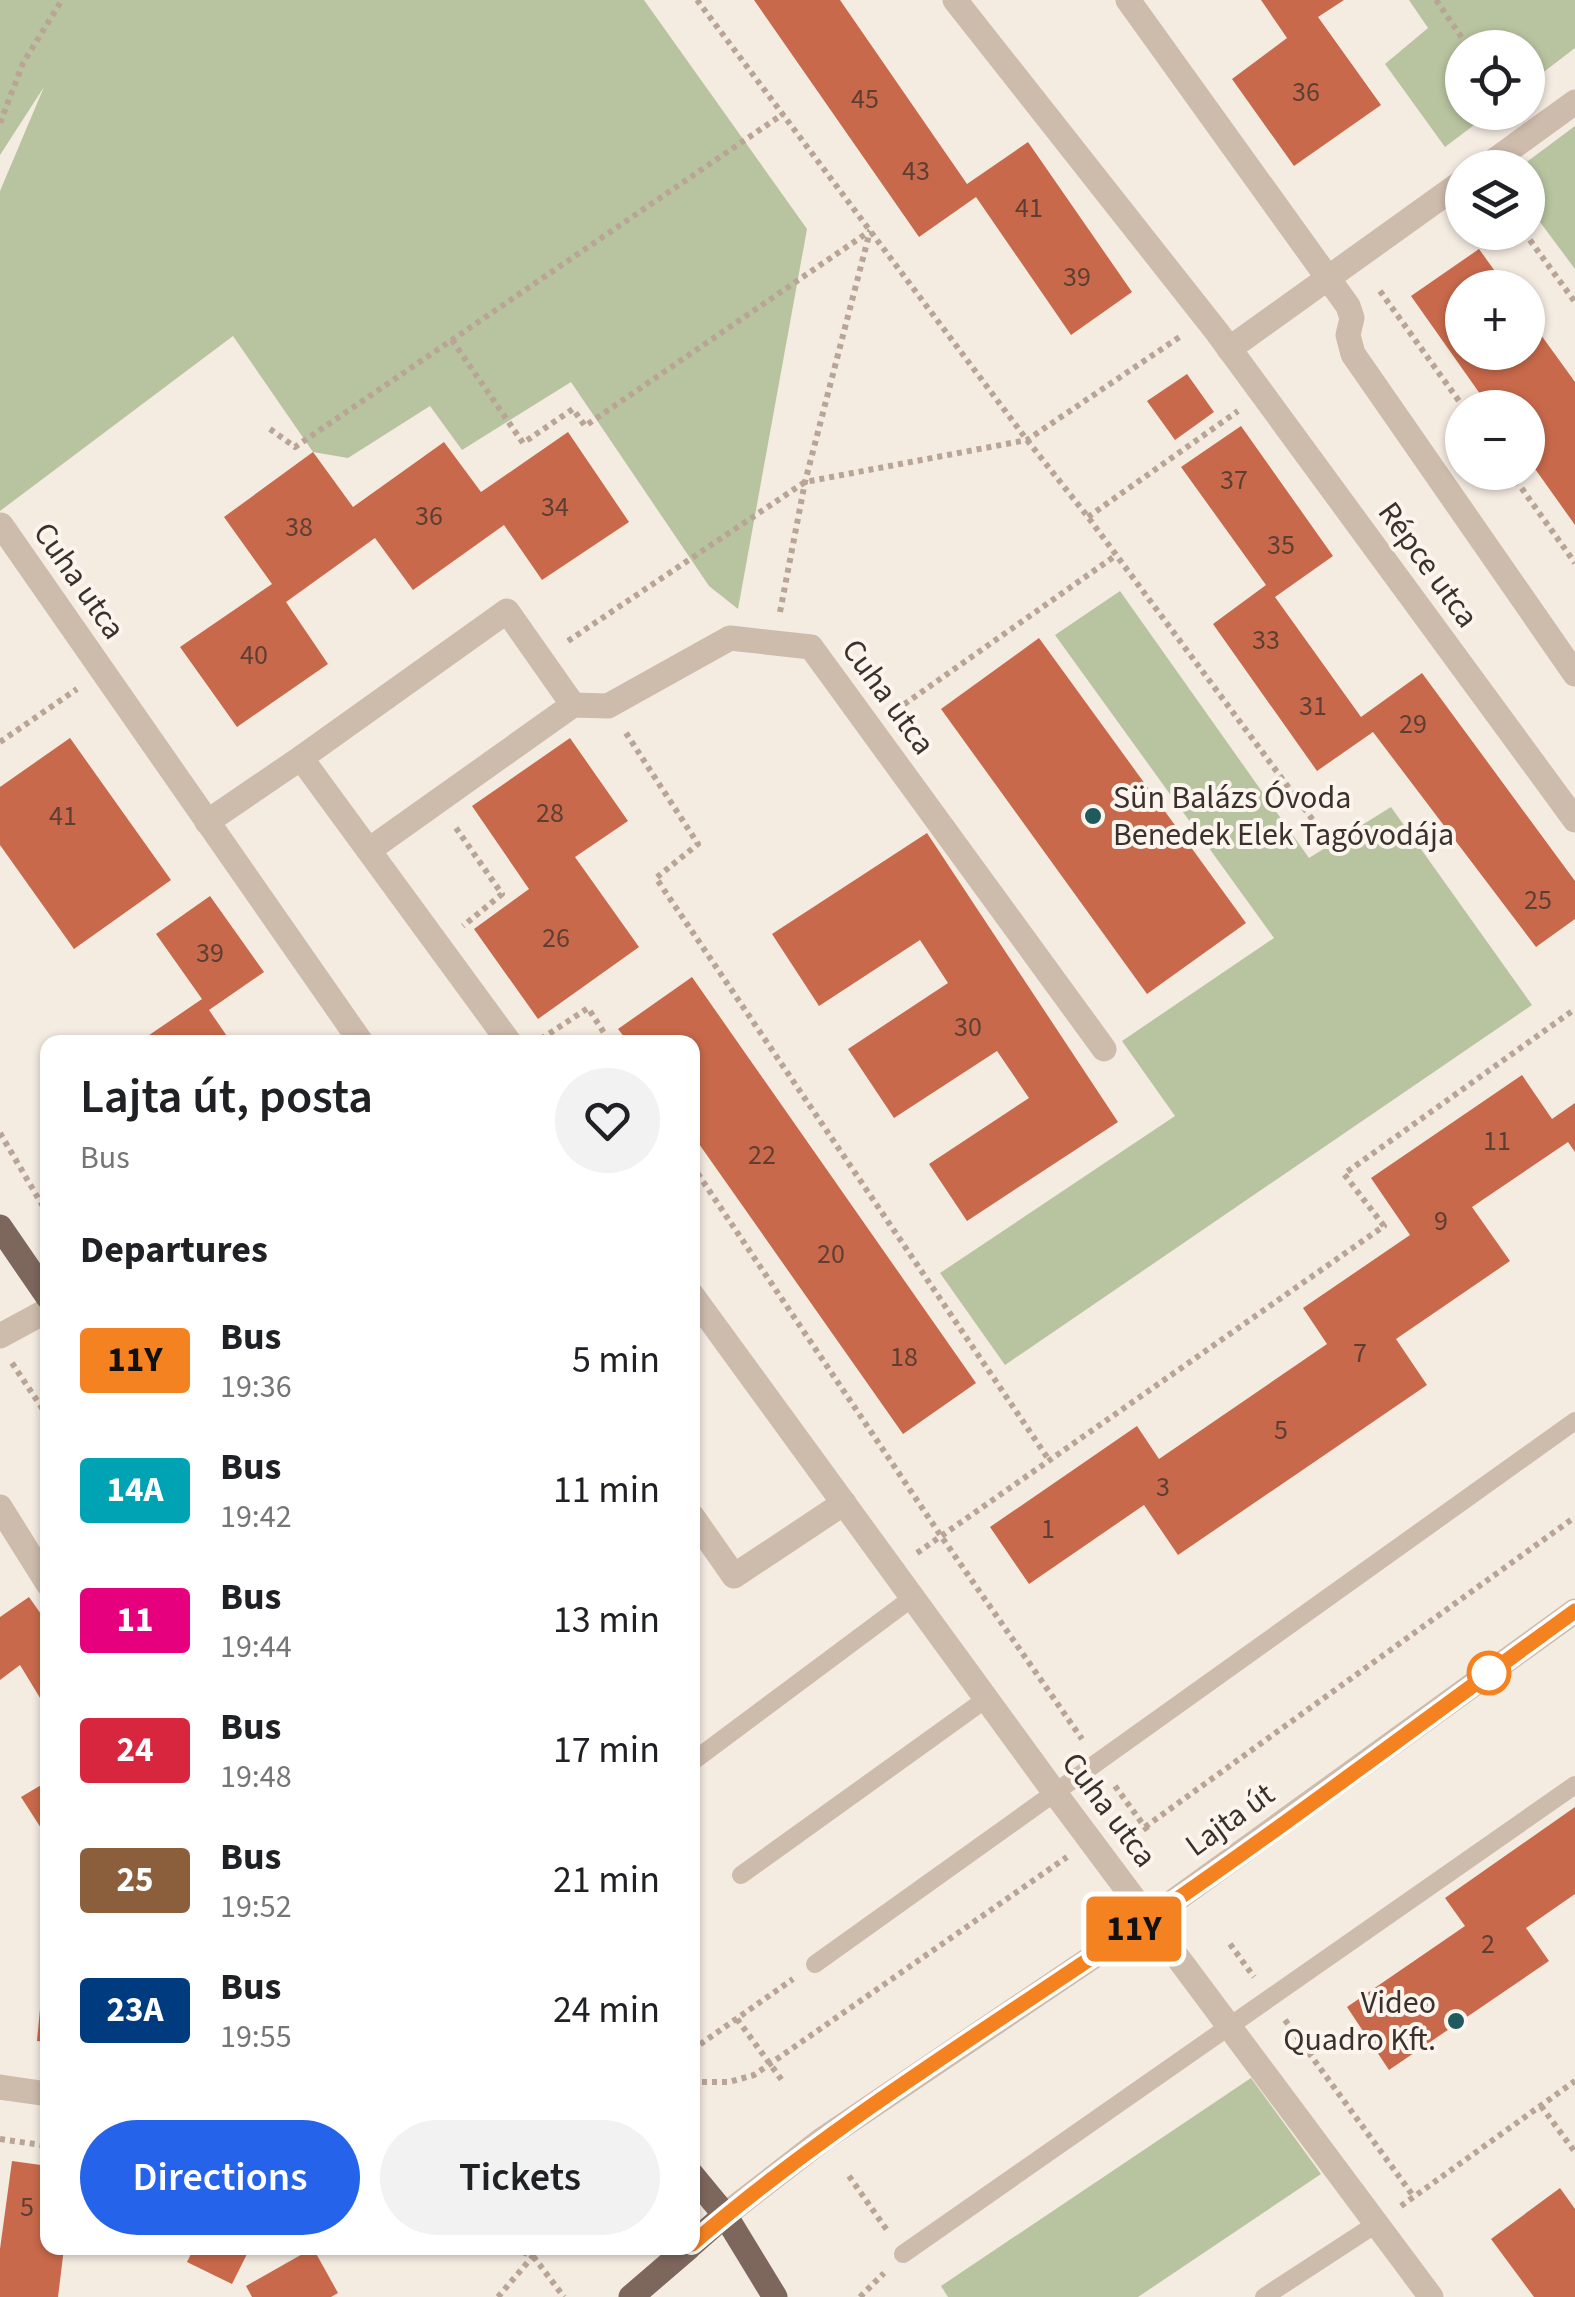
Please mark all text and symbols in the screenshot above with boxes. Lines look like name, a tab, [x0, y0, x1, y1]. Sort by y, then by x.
map controls	[1445, 30, 1545, 490]
button: locate	[1445, 30, 1545, 130]
house number: 36	[1292, 72, 1320, 112]
house number: 45	[851, 79, 879, 119]
button: layers	[1445, 150, 1545, 250]
house number: 43	[902, 151, 930, 191]
house number: 41	[1015, 188, 1043, 228]
house number: 39	[1063, 257, 1091, 297]
button: +	[1445, 270, 1545, 370]
button: −	[1445, 390, 1545, 490]
house number: 37	[1220, 460, 1248, 500]
house number: 34	[541, 487, 569, 527]
street label: Répce utca	[1367, 492, 1489, 638]
house number: 36	[415, 496, 443, 536]
house number: 38	[285, 507, 313, 547]
street label: Cuha utca	[22, 513, 136, 649]
house number: 35	[1267, 525, 1295, 565]
house number: 33	[1252, 620, 1280, 660]
street label: Cuha utca	[830, 629, 946, 765]
house number: 40	[240, 635, 268, 675]
house number: 31	[1299, 686, 1327, 726]
house number: 29	[1399, 704, 1427, 744]
place label: Sün Balázs Óvoda Benedek Elek Tagóvodája	[1113, 775, 1454, 858]
house number: 28	[536, 793, 564, 833]
house number: 41	[49, 796, 77, 836]
marker: Sün Balázs Óvoda Benedek Elek Tagóvodája	[1082, 805, 1104, 827]
house number: 25	[1524, 880, 1552, 920]
house number: 26	[542, 918, 570, 958]
house number: 39	[196, 933, 224, 973]
house number: 30	[954, 1007, 982, 1047]
text: Lajta út, posta	[80, 1063, 373, 1131]
button: heart	[555, 1068, 660, 1173]
house number: 11	[1483, 1121, 1511, 1161]
text: Bus	[80, 1135, 130, 1181]
house number: 22	[748, 1135, 776, 1175]
house number: 9	[1434, 1201, 1448, 1241]
text: Departures	[80, 1223, 268, 1277]
house number: 20	[817, 1234, 845, 1274]
text: Bus	[220, 1310, 281, 1364]
text: 5 min	[572, 1333, 660, 1387]
house number: 7	[1353, 1333, 1367, 1373]
text: 11Y	[107, 1335, 163, 1385]
house number: 18	[890, 1337, 918, 1377]
text: 19:36	[220, 1364, 292, 1410]
house number: 5	[1274, 1410, 1288, 1450]
text: Bus	[220, 1440, 281, 1494]
text: 11 min	[553, 1463, 660, 1517]
text: 14A	[106, 1465, 164, 1515]
house number: 3	[1156, 1467, 1170, 1507]
text: 19:42	[220, 1494, 292, 1540]
house number: 1	[1041, 1509, 1055, 1549]
text: Bus	[220, 1570, 281, 1624]
text: 13 min	[553, 1593, 660, 1647]
text: 11	[117, 1595, 153, 1645]
text: 19:44	[220, 1624, 292, 1670]
unlabelled marker	[1468, 1652, 1510, 1694]
text: Bus	[220, 1700, 281, 1754]
text: 17 min	[553, 1723, 660, 1777]
text: 24	[117, 1725, 153, 1775]
street label: Cuha utca	[1050, 1743, 1168, 1877]
text: 19:48	[220, 1754, 292, 1800]
street label: Lajta út	[1176, 1772, 1284, 1868]
text: Bus	[220, 1830, 281, 1884]
text: 21 min	[553, 1853, 660, 1907]
text: 25	[117, 1855, 153, 1905]
text: 19:52	[220, 1884, 292, 1930]
line badge: 11Y	[1076, 1896, 1192, 1962]
text: 11Y	[1106, 1904, 1162, 1954]
house number: 2	[1481, 1924, 1495, 1964]
text: Bus	[220, 1960, 281, 2014]
place label: Video Quadro Kft.	[1283, 1980, 1436, 2063]
text: 24 min	[553, 1983, 660, 2037]
text: 23A	[106, 1985, 164, 2035]
marker: Video Quadro Kft.	[1445, 2010, 1467, 2032]
text: 19:55	[220, 2014, 292, 2060]
button: Directions	[80, 2120, 360, 2235]
button: Tickets	[380, 2120, 660, 2235]
house number: 5	[20, 2187, 34, 2227]

